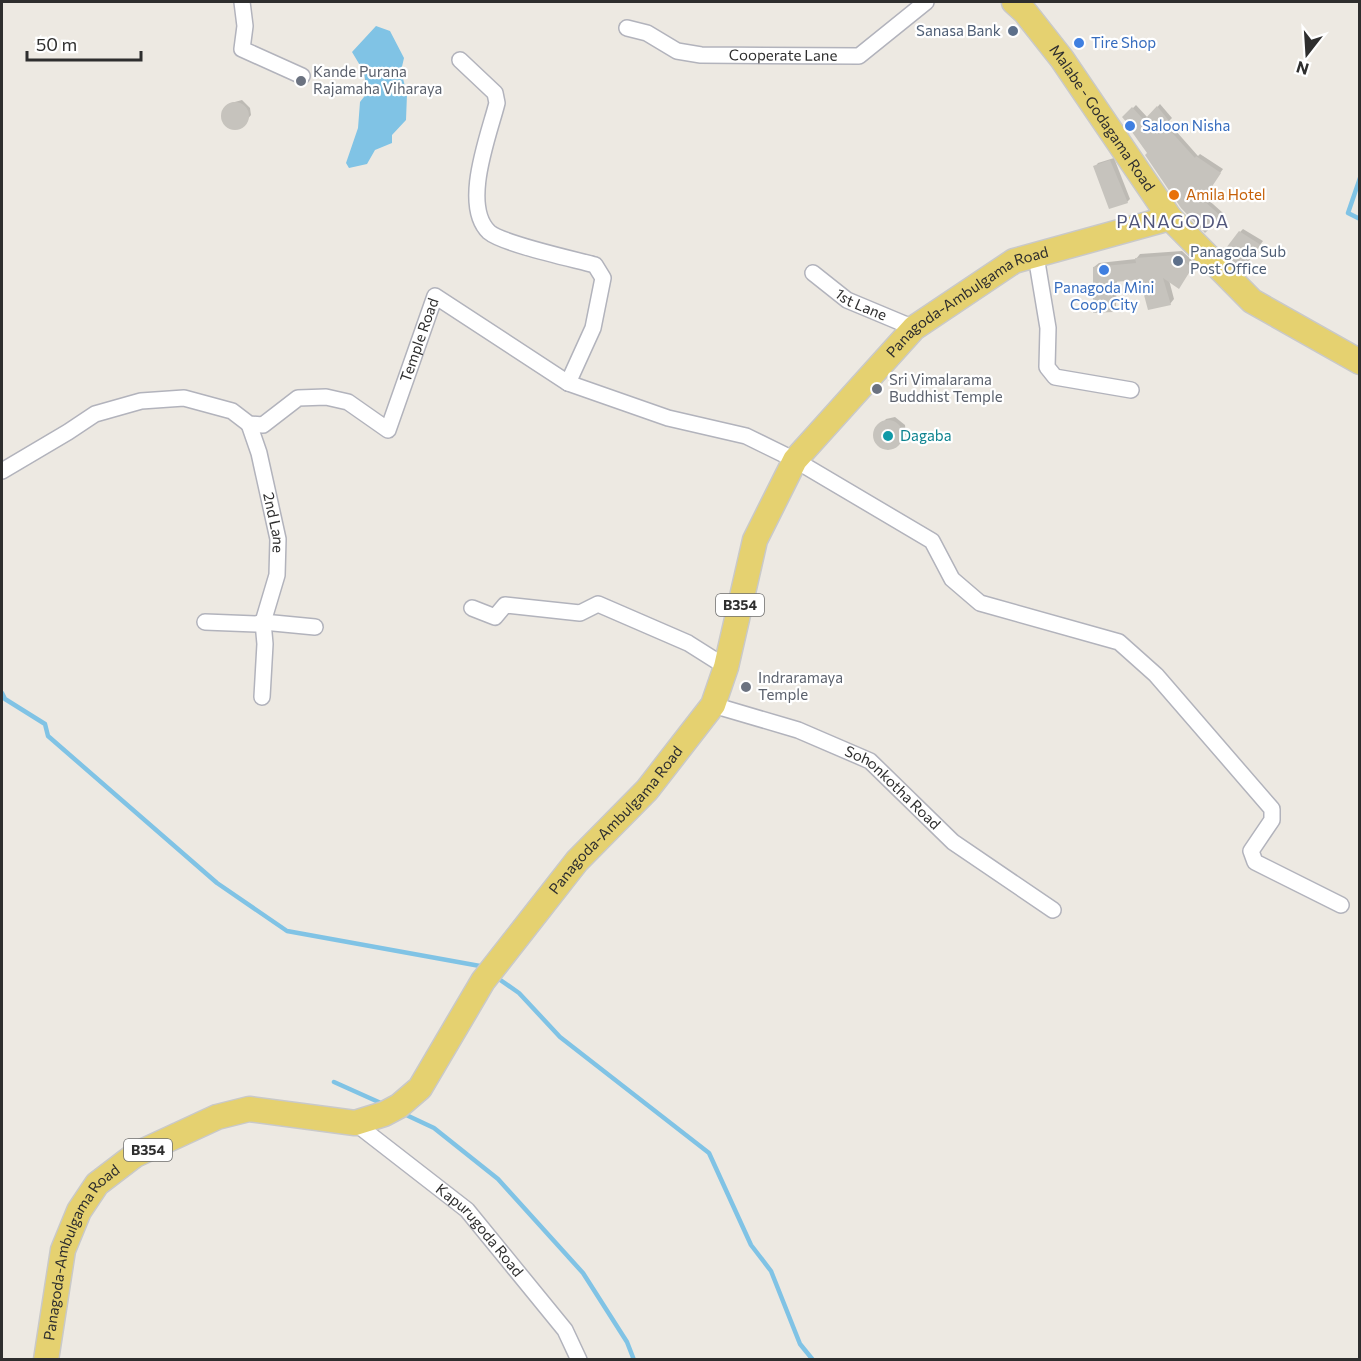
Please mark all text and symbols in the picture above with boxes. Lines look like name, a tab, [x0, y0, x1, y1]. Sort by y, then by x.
place label: Sanasa Bank	[916, 21, 1001, 39]
scale bar	[27, 24, 141, 62]
marker: Sanasa Bank	[1006, 24, 1020, 38]
north arrow	[1277, 24, 1337, 84]
text: 50 m	[36, 33, 77, 55]
place label: Tire Shop	[1091, 33, 1156, 51]
marker: Tire Shop	[1072, 36, 1086, 50]
street label: Malabe - Godagama Road	[1046, 41, 1159, 194]
street label: Cooperate Lane	[729, 45, 837, 64]
text: N	[1294, 58, 1311, 80]
place label: Kande Purana Rajamaha Viharaya	[313, 62, 442, 97]
marker: Kande Purana Rajamaha Viharaya	[294, 74, 308, 88]
place label: Saloon Nisha	[1142, 116, 1230, 134]
marker: Saloon Nisha	[1123, 119, 1137, 133]
place label: Amila Hotel	[1186, 185, 1266, 203]
marker: Amila Hotel	[1167, 188, 1181, 202]
district label: PANAGODA	[1116, 210, 1230, 232]
street label: Panagoda-Ambulgama Road	[882, 242, 1050, 361]
place label: Panagoda Sub Post Office	[1190, 242, 1286, 277]
marker: Panagoda Sub Post Office	[1171, 254, 1185, 268]
marker: Panagoda Mini Coop City	[1097, 263, 1111, 277]
place label: Panagoda Mini Coop City	[1054, 278, 1154, 313]
street label: 1st Lane	[832, 284, 890, 324]
street label: Temple Road	[396, 295, 442, 384]
place label: Sri Vimalarama Buddhist Temple	[889, 370, 1003, 405]
marker: Sri Vimalarama Buddhist Temple	[870, 382, 884, 396]
place label: Dagaba	[900, 426, 951, 444]
marker: Dagaba	[881, 429, 895, 443]
street label: 2nd Lane	[260, 490, 288, 553]
road number: B354	[716, 594, 764, 616]
place label: Indraramaya Temple	[758, 668, 843, 703]
marker: Indraramaya Temple	[739, 680, 753, 694]
street label: Sohonkotha Road	[842, 741, 945, 833]
street label: Panagoda-Ambulgama Road	[545, 742, 686, 897]
road number: B354	[124, 1139, 172, 1161]
street label: Panagoda-Ambulgama Road	[39, 1160, 123, 1342]
street label: Kapurugoda Road	[433, 1179, 528, 1280]

